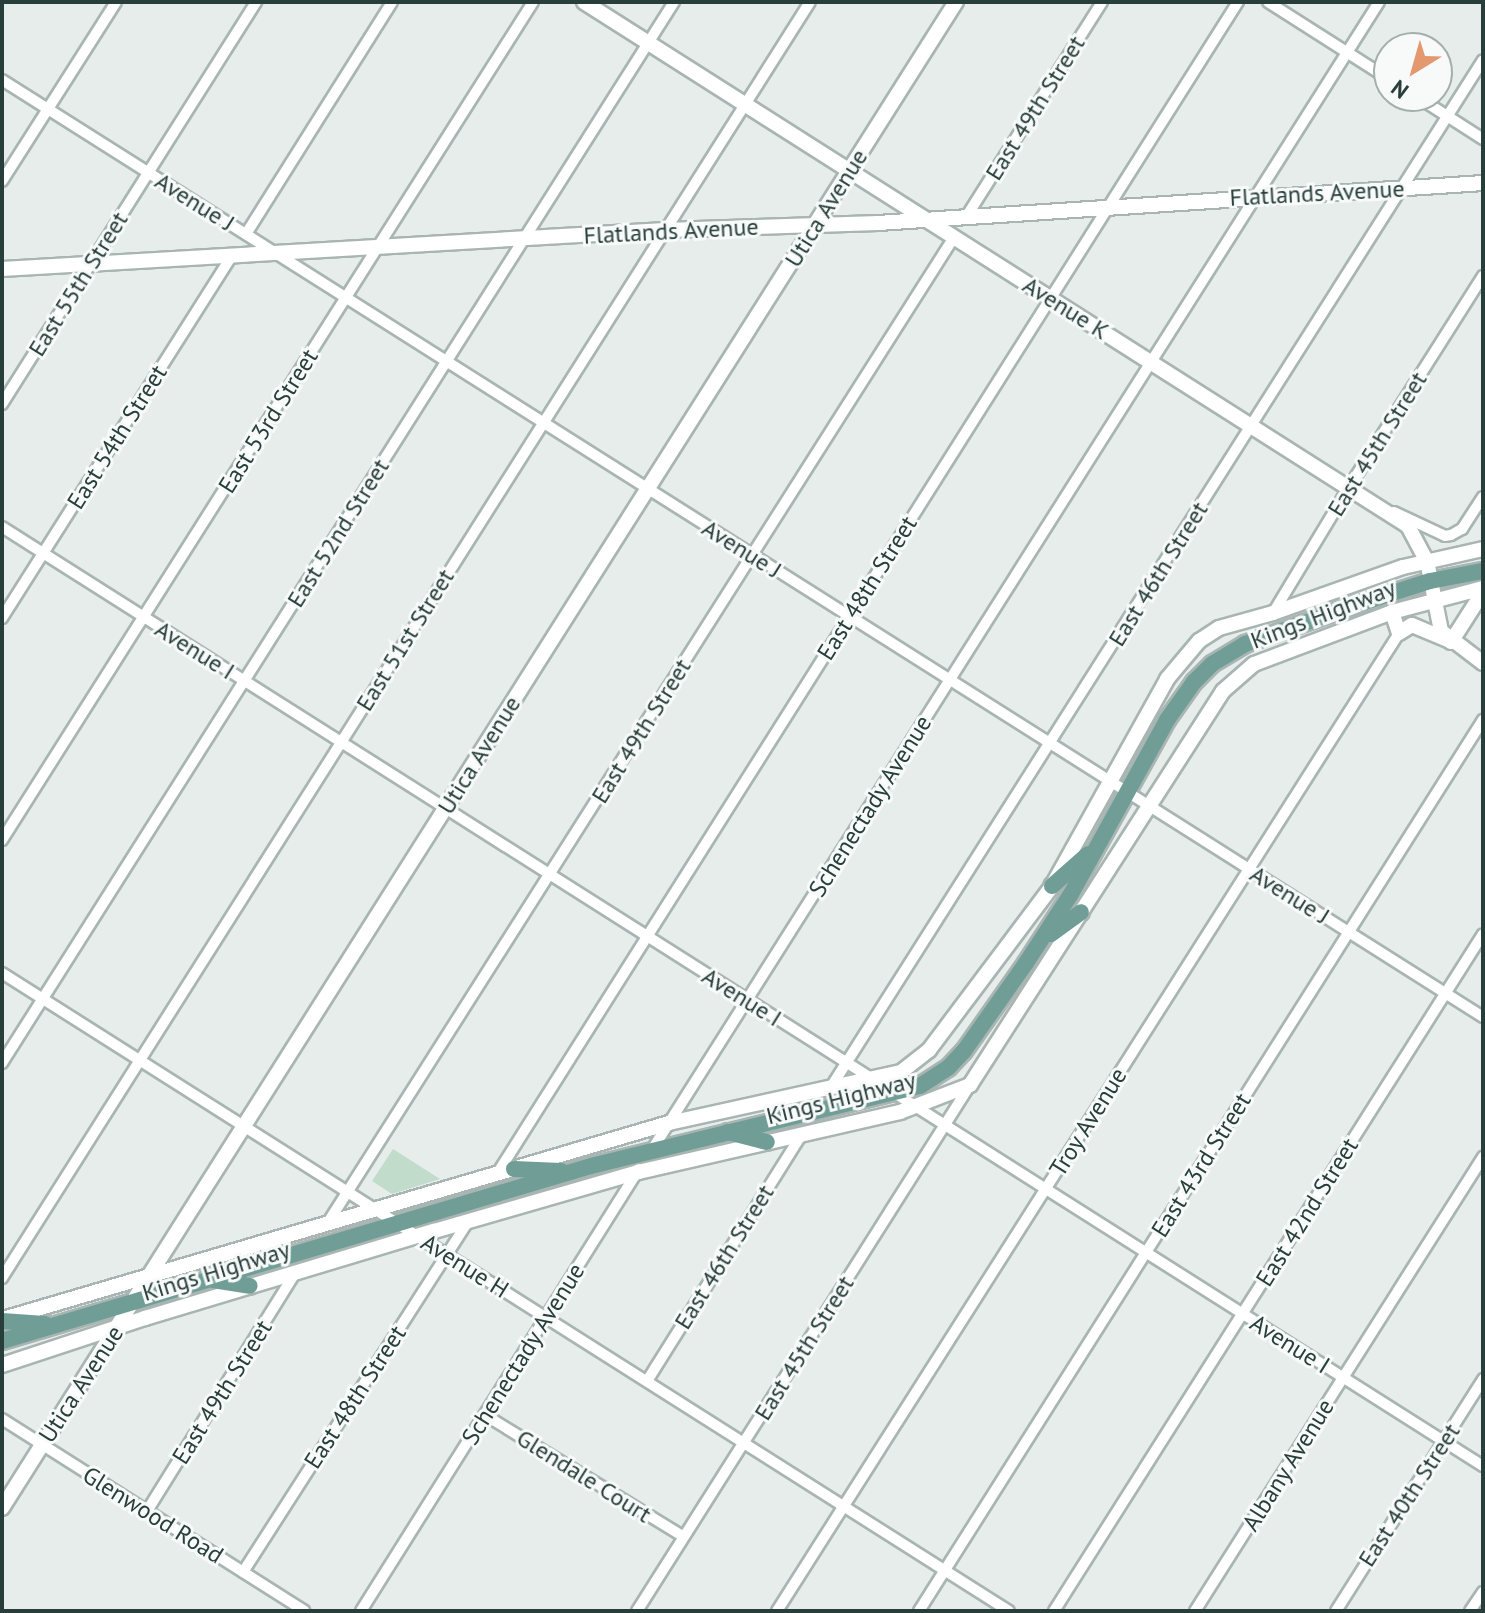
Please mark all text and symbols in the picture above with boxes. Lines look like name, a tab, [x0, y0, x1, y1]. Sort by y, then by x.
street label: East 49th Street	[979, 31, 1091, 185]
north arrow	[1373, 32, 1453, 112]
text: N	[1386, 74, 1414, 105]
street label: Utica Avenue	[778, 143, 874, 273]
street label: Avenue J	[150, 166, 240, 238]
street label: Flatlands Avenue	[1228, 174, 1406, 212]
street label: East 55th Street	[22, 207, 134, 361]
street label: Flatlands Avenue	[582, 212, 760, 250]
street label: Avenue K	[1018, 270, 1114, 346]
street label: East 53rd Street	[212, 344, 324, 498]
street label: East 54th Street	[61, 360, 173, 514]
street label: East 45th Street	[1321, 367, 1433, 521]
street label: East 52nd Street	[281, 454, 395, 612]
street label: East 46th Street	[1102, 497, 1214, 651]
street label: East 48th Street	[811, 511, 923, 665]
street label: Avenue J	[697, 513, 787, 585]
street label: East 51st Street	[350, 564, 460, 716]
street label: Kings Highway	[1246, 573, 1400, 655]
street label: Avenue I	[150, 614, 240, 686]
street label: East 49th Street	[585, 654, 697, 808]
street label: Utica Avenue	[431, 690, 527, 820]
street label: Schenectady Avenue	[802, 709, 938, 903]
street label: Avenue J	[1245, 859, 1335, 931]
street label: Avenue I	[697, 961, 787, 1033]
street label: Troy Avenue	[1043, 1062, 1133, 1182]
street label: Kings Highway	[763, 1066, 919, 1130]
street label: East 43rd Street	[1145, 1088, 1257, 1242]
street label: East 42nd Street	[1250, 1133, 1364, 1291]
street label: East 46th Street	[668, 1180, 780, 1334]
street label: Avenue H	[416, 1228, 514, 1304]
street label: Kings Highway	[139, 1235, 293, 1307]
street label: Schenectady Avenue	[455, 1257, 591, 1451]
street label: East 45th Street	[748, 1271, 860, 1425]
street label: Avenue I	[1245, 1308, 1335, 1380]
street label: East 49th Street	[166, 1315, 278, 1469]
street label: Utica Avenue	[32, 1320, 130, 1448]
street label: East 48th Street	[298, 1320, 412, 1474]
street label: Albany Avenue	[1236, 1393, 1340, 1537]
street label: East 40th Street	[1352, 1418, 1466, 1572]
street label: Glendale Court	[511, 1423, 657, 1529]
street label: Glenwood Road	[77, 1460, 229, 1570]

